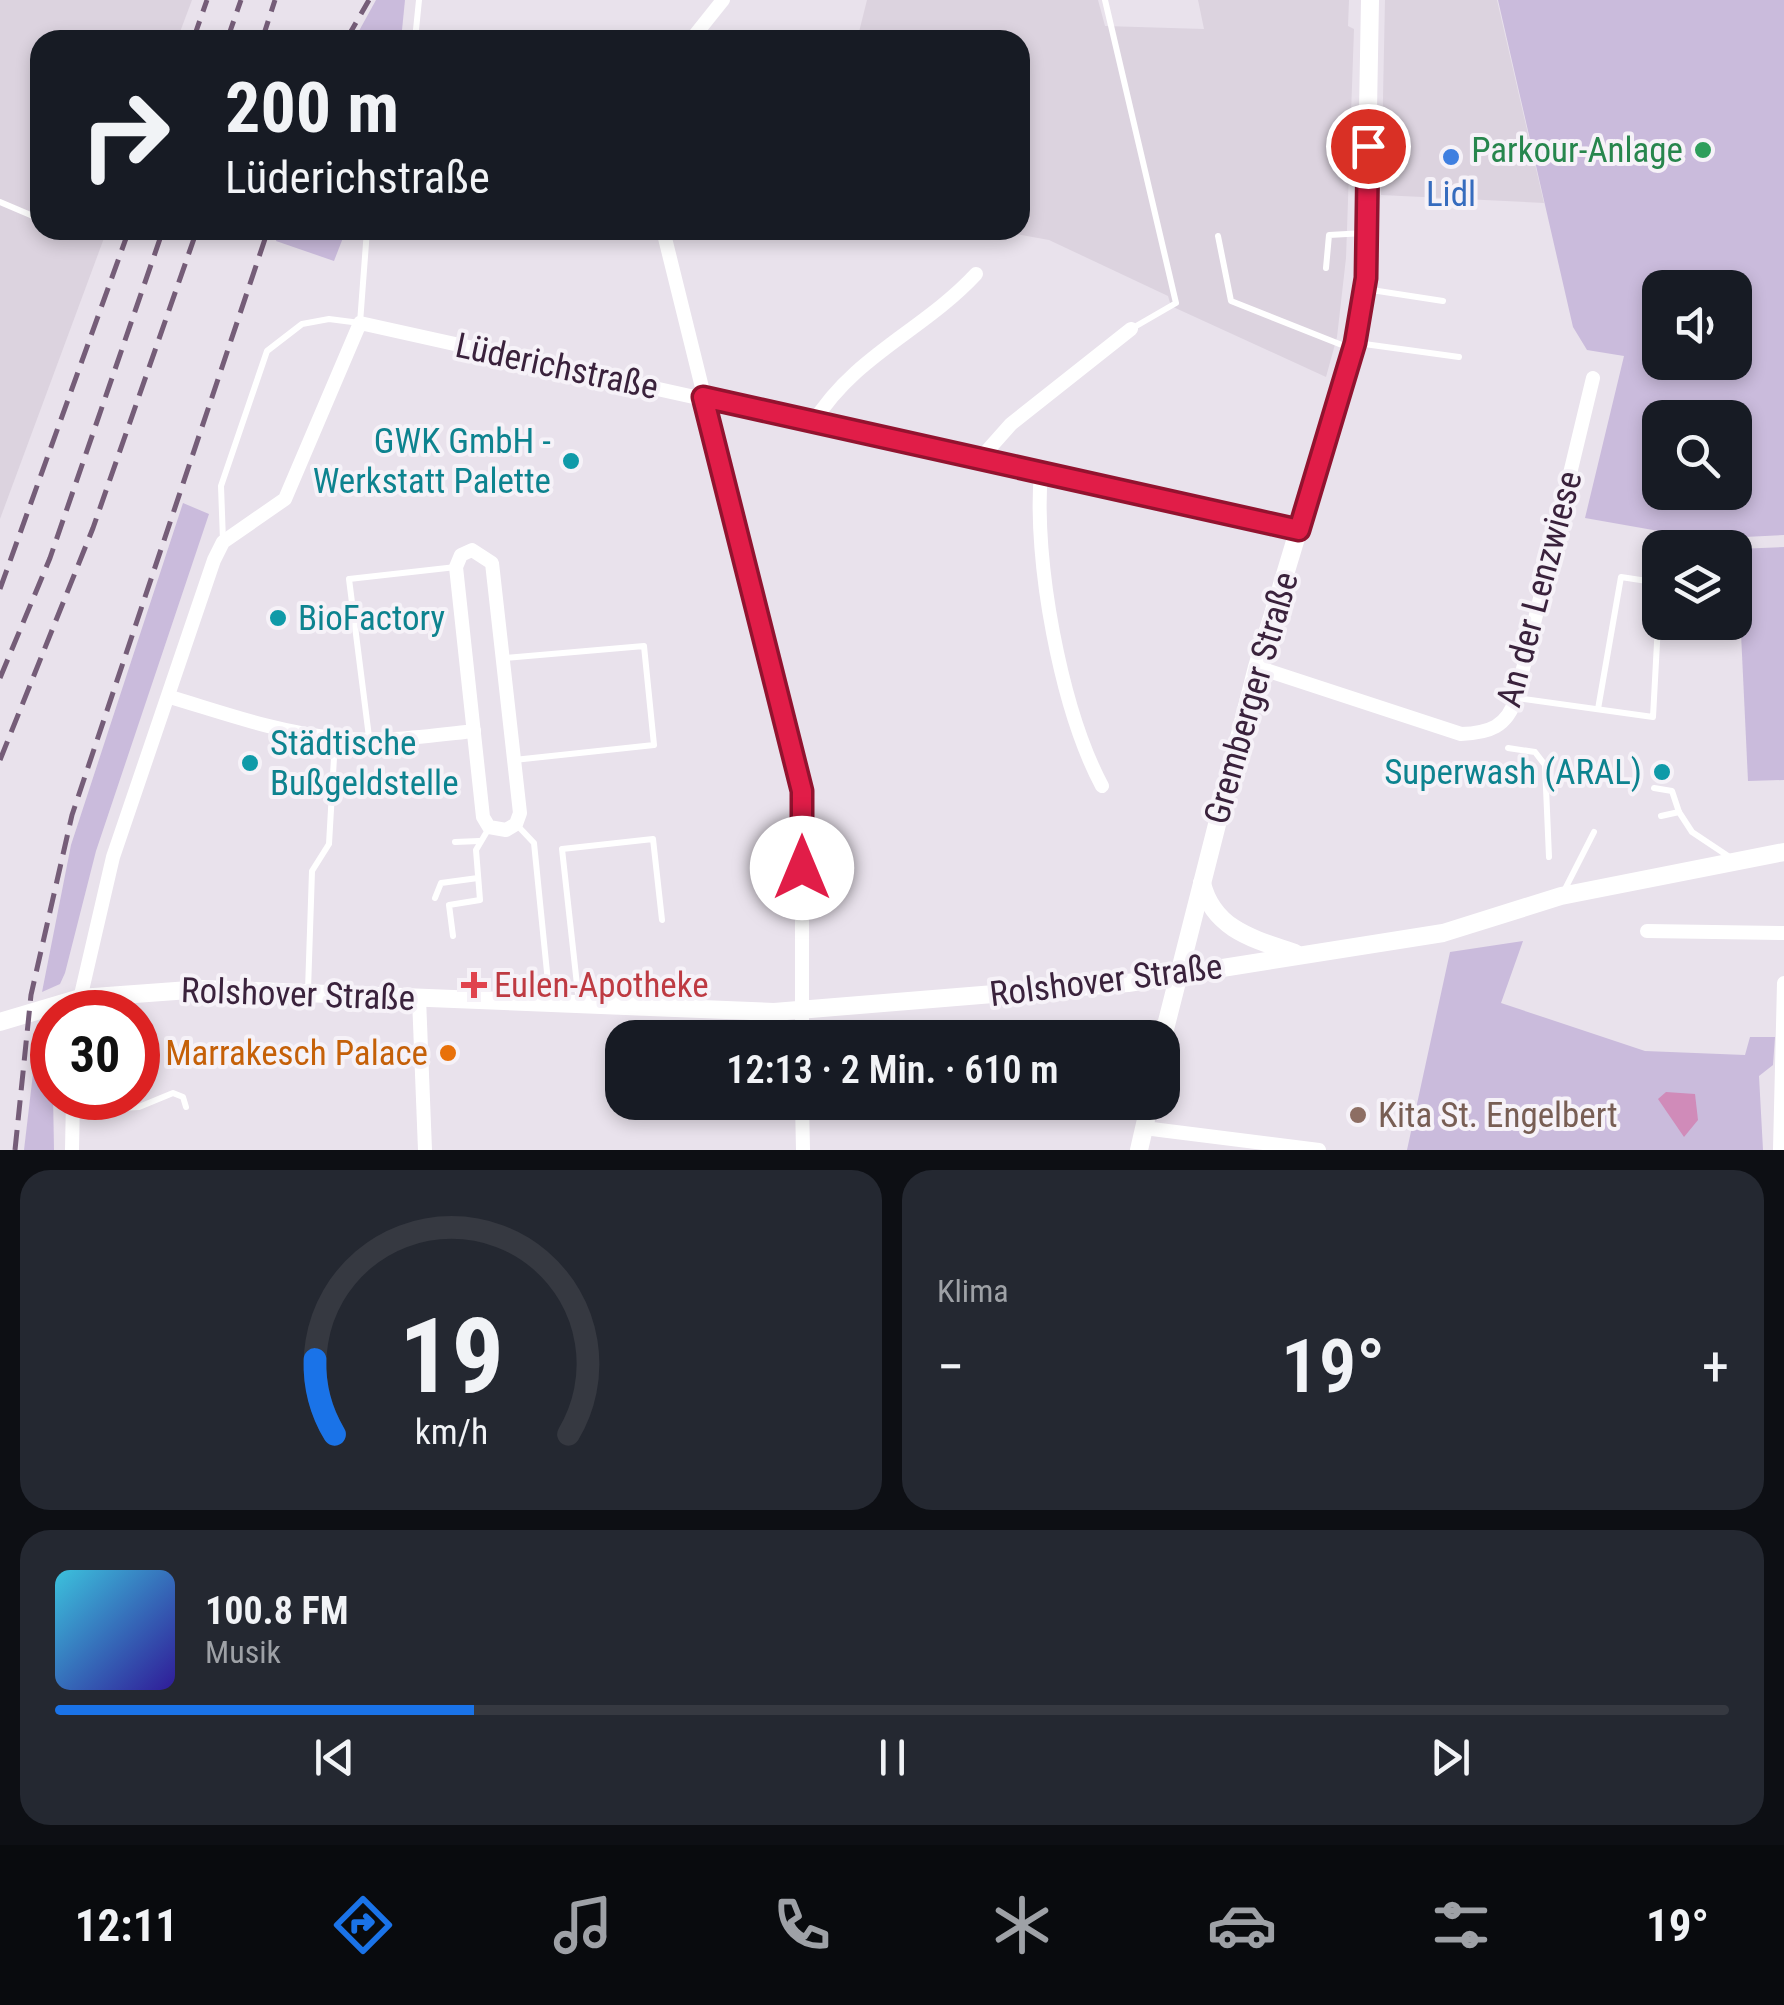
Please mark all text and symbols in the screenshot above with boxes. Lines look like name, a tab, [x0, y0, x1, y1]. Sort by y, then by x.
text: 200 m	[225, 67, 399, 149]
icon: right	[60, 70, 190, 200]
pin	[1326, 104, 1411, 189]
icon: arrive	[1341, 119, 1396, 174]
place label: Parkour-Anlage	[1471, 130, 1683, 171]
marker: Parkour-Anlage	[1692, 139, 1714, 161]
marker: Lidl	[1440, 146, 1462, 168]
text: Lüderichstraße	[225, 151, 490, 204]
place label: Lidl	[1426, 174, 1476, 215]
map controls	[1642, 270, 1752, 640]
button: sound	[1642, 270, 1752, 380]
street label: Lüderichstraße	[452, 325, 662, 408]
button: search	[1642, 400, 1752, 510]
place label: GWK GmbH - Werkstatt Palette	[313, 421, 551, 502]
marker: GWK GmbH - Werkstatt Palette	[560, 450, 582, 472]
street label: An der Lenzwiese	[1488, 467, 1591, 712]
button: layers	[1642, 530, 1752, 640]
street label: Gremberger Straße	[1196, 567, 1307, 829]
place label: BioFactory	[298, 598, 445, 639]
marker: BioFactory	[267, 607, 289, 629]
place label: Städtische Bußgeldstelle	[270, 723, 459, 804]
marker: Städtische Bußgeldstelle	[239, 752, 261, 774]
place label: Superwash (ARAL)	[1384, 752, 1642, 793]
marker: Superwash (ARAL)	[1651, 761, 1673, 783]
position arrow	[750, 816, 854, 920]
street label: Rolshover Straße	[987, 946, 1225, 1015]
place label: Eulen-Apotheke	[494, 965, 709, 1006]
street label: Rolshover Straße	[180, 970, 416, 1019]
marker: Eulen-Apotheke	[463, 974, 485, 996]
speed limit sign: 30	[30, 990, 160, 1120]
place label: Marrakesch Palace	[165, 1033, 428, 1074]
marker: Marrakesch Palace	[437, 1042, 459, 1064]
text: 12:13 · 2 Min. · 610 m	[726, 1048, 1059, 1092]
place label: Kita St. Engelbert	[1378, 1095, 1618, 1136]
marker: Kita St. Engelbert	[1347, 1104, 1369, 1126]
text: Klima	[937, 1272, 1009, 1310]
text: 19	[398, 1296, 504, 1417]
text: 19°	[1281, 1322, 1385, 1410]
text: −	[937, 1335, 965, 1399]
text: +	[1702, 1335, 1729, 1399]
text: km/h	[414, 1411, 488, 1453]
text: 100.8 FM	[205, 1589, 349, 1633]
text: Musik	[205, 1633, 281, 1671]
icon: previous	[307, 1730, 362, 1785]
icon: pause	[865, 1730, 920, 1785]
icon: next	[1423, 1730, 1478, 1785]
icon: directions	[328, 1890, 398, 1960]
icon: music	[548, 1890, 618, 1960]
icon: phone	[767, 1890, 837, 1960]
icon: climate	[987, 1890, 1057, 1960]
icon: car	[1207, 1890, 1277, 1960]
icon: filters	[1426, 1890, 1496, 1960]
text: 12:11	[75, 1899, 178, 1952]
text: 19°	[1646, 1899, 1709, 1952]

